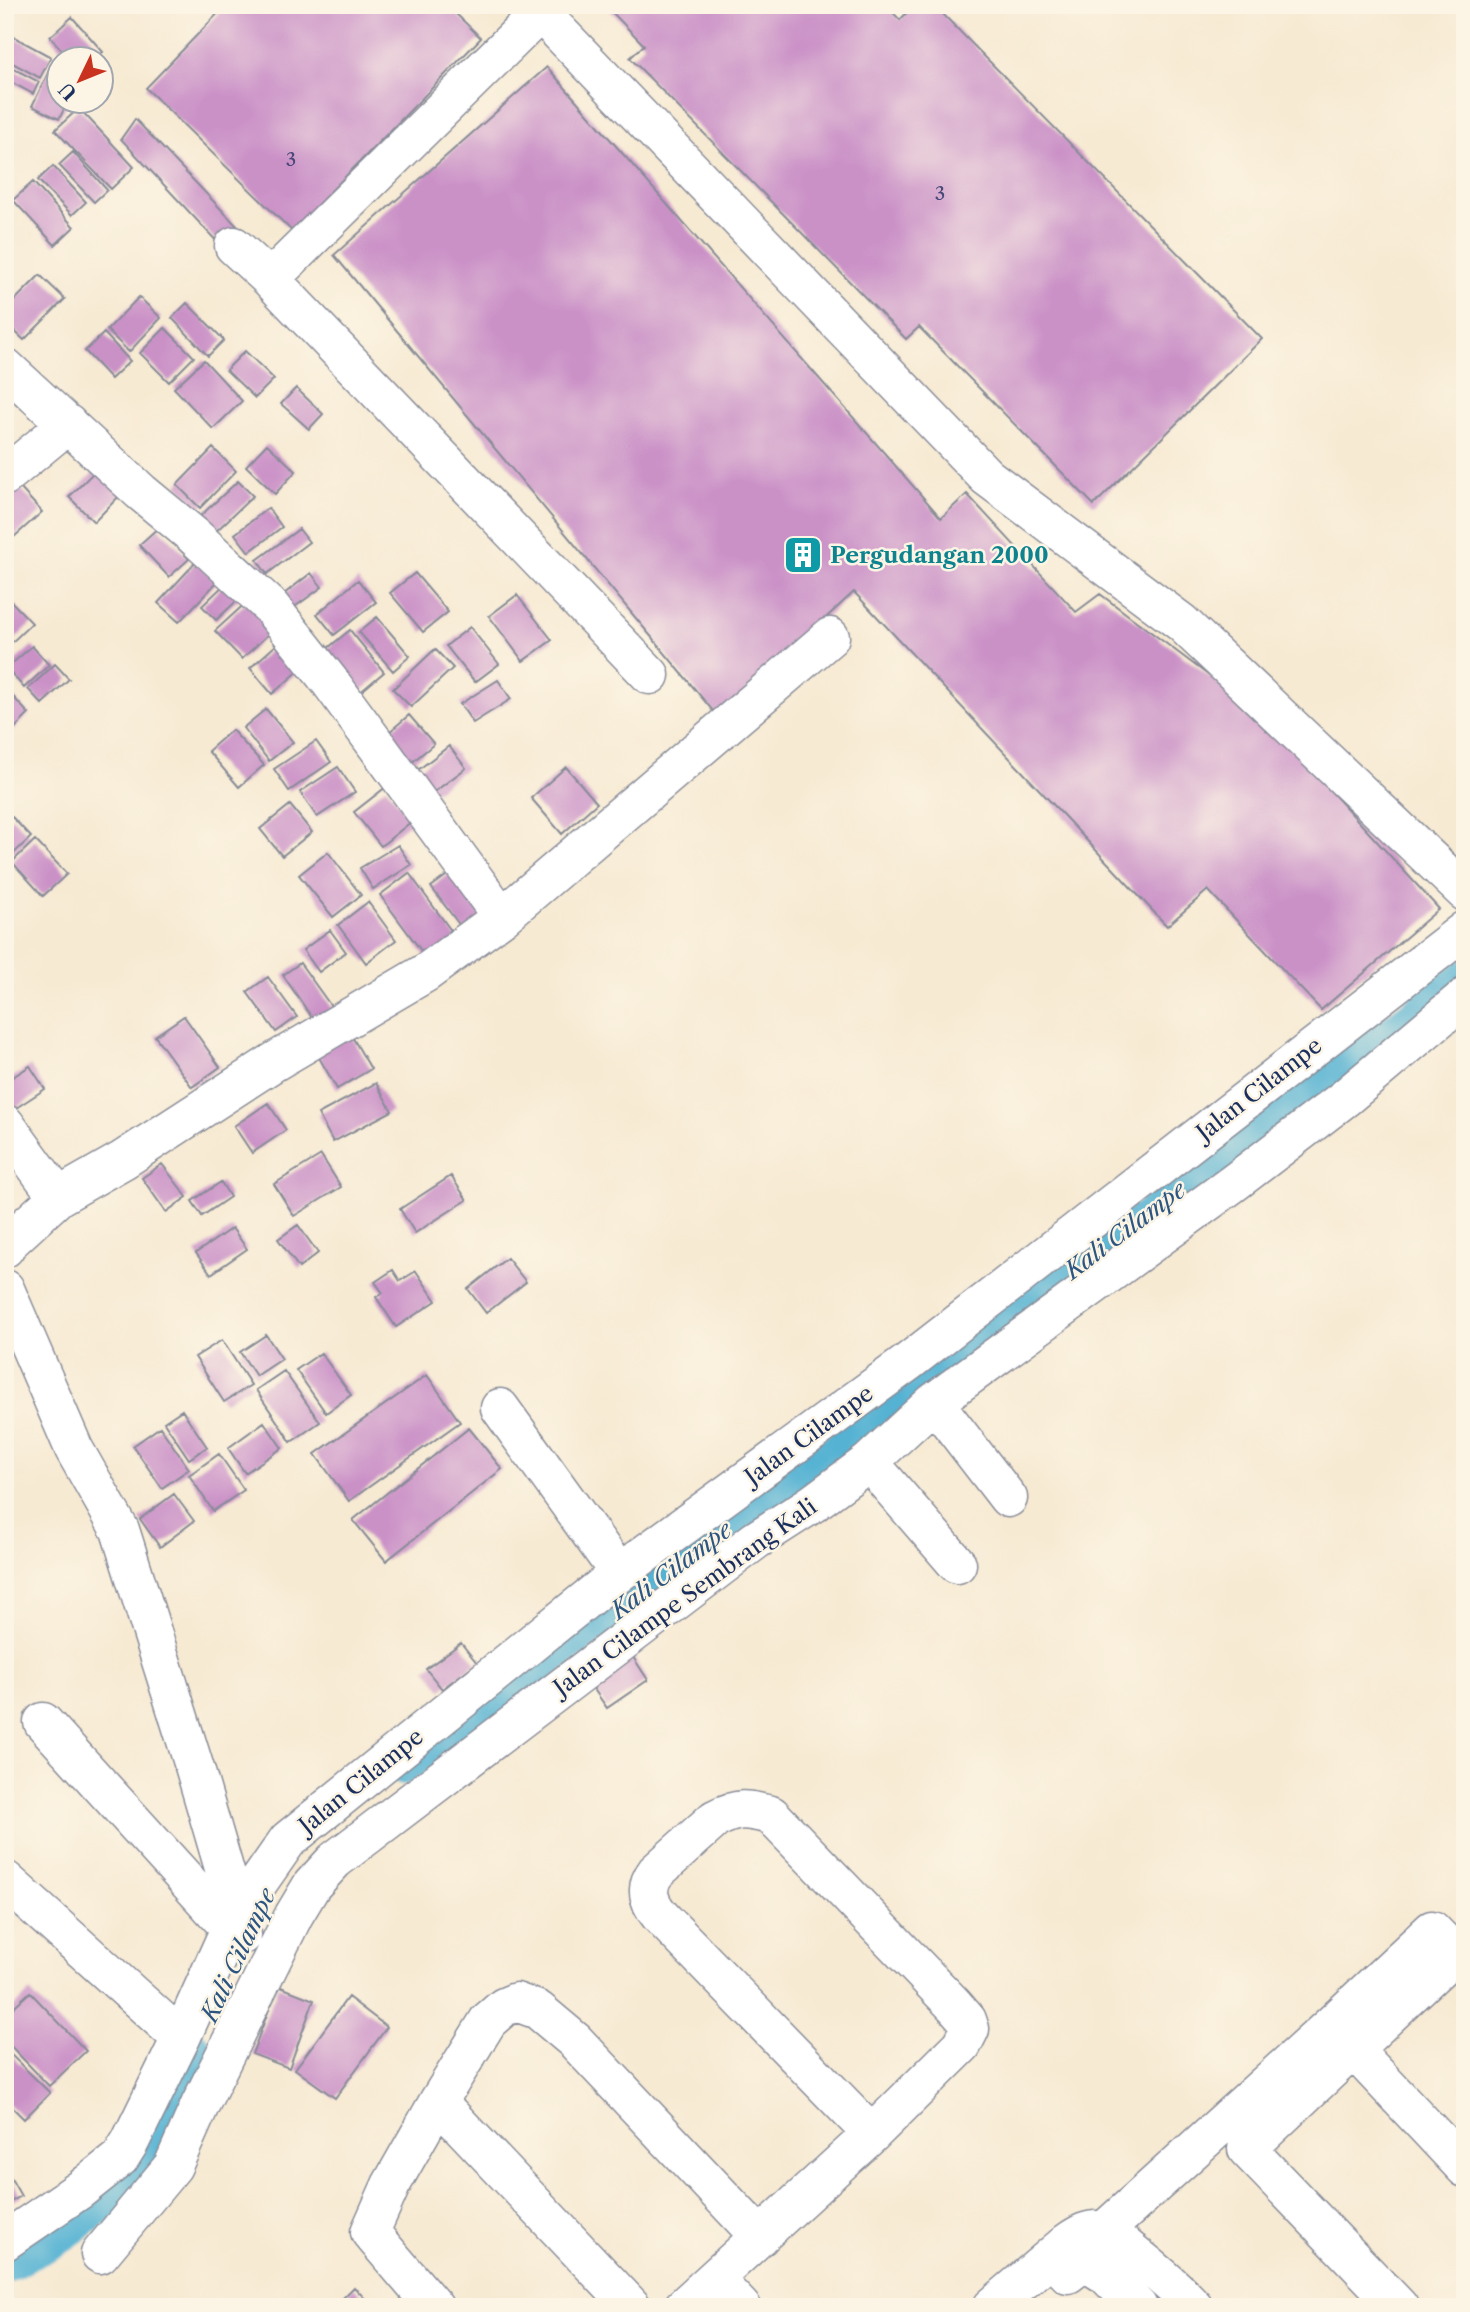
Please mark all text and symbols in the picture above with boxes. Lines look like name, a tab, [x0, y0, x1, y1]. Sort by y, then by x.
north arrow	[46, 46, 116, 116]
text: U	[54, 77, 82, 105]
house number: 3	[286, 148, 296, 171]
house number: 3	[935, 182, 945, 205]
building icon: Pergudangan 2000	[782, 534, 824, 576]
place label: Pergudangan 2000	[830, 541, 1049, 569]
street label: Jalan Cilampe	[1188, 1031, 1327, 1149]
water label: Kali Cilampe	[1057, 1174, 1192, 1286]
street label: Jalan Cilampe	[737, 1379, 879, 1493]
street label: Jalan Cilampe Sembrang Kali	[546, 1492, 822, 1704]
water label: Kali Cilampe	[603, 1514, 738, 1626]
street label: Jalan Cilampe	[291, 1722, 429, 1841]
water label: Kali Cilampe	[194, 1882, 282, 2028]

